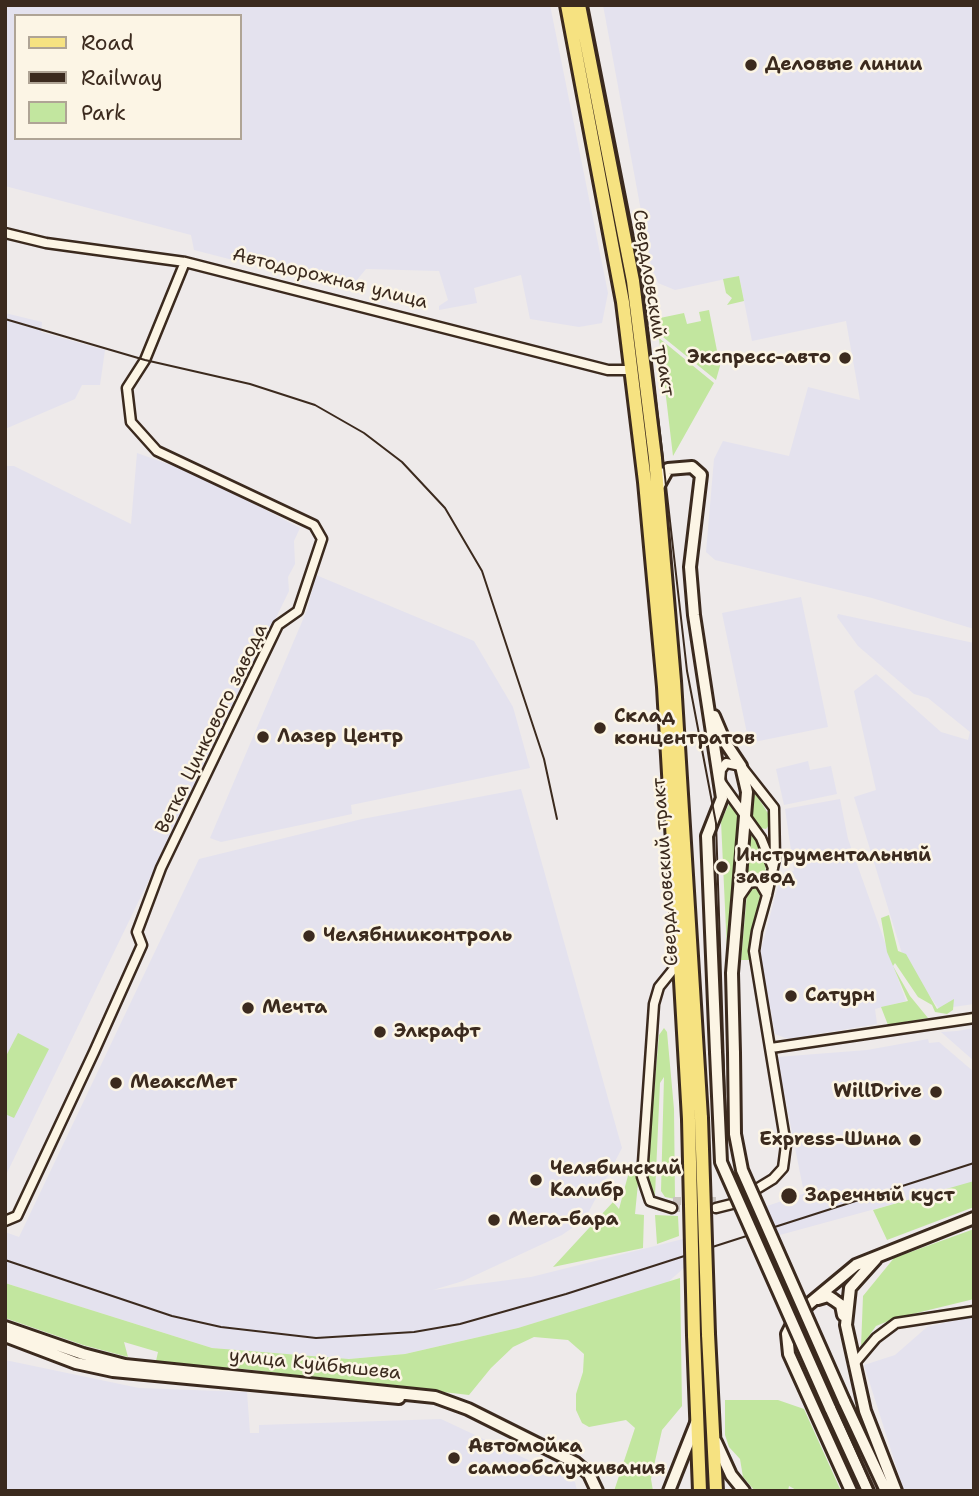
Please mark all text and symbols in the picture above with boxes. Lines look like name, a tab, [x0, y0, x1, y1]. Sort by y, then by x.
legend	[14, 14, 242, 140]
text: Road	[81, 29, 134, 57]
place label: Деловые линии	[765, 54, 922, 76]
marker: Деловые линии	[743, 57, 759, 73]
text: Railway	[81, 64, 163, 92]
text: Park	[81, 99, 126, 127]
street label: Свердловский тракт	[627, 208, 679, 398]
street label: Автодорожная улица	[230, 244, 430, 314]
place label: Экспресс-авто	[687, 347, 831, 369]
marker: Экспресс-авто	[837, 350, 853, 366]
street label: Ветка Цинкового завода	[151, 620, 273, 838]
place label: Склад концентратов	[614, 706, 755, 750]
marker: Склад концентратов	[592, 720, 608, 736]
place label: Лазер Центр	[277, 726, 403, 748]
marker: Лазер Центр	[255, 729, 271, 745]
street label: Свердловский тракт	[648, 777, 684, 967]
place label: Инструментальный завод	[736, 845, 931, 889]
marker: Инструментальный завод	[714, 859, 730, 875]
place label: Челябнииконтроль	[323, 925, 512, 947]
marker: Челябнииконтроль	[301, 928, 317, 944]
place label: Сатурн	[805, 985, 875, 1007]
marker: Сатурн	[783, 988, 799, 1004]
place label: Мечта	[262, 997, 327, 1019]
marker: Мечта	[240, 1000, 256, 1016]
place label: Элкрафт	[394, 1021, 481, 1043]
marker: Элкрафт	[372, 1024, 388, 1040]
place label: МеаксМет	[130, 1072, 237, 1094]
marker: МеаксМет	[108, 1075, 124, 1091]
place label: WillDrive	[833, 1081, 922, 1103]
marker: WillDrive	[928, 1084, 944, 1100]
place label: Express-Шина	[759, 1129, 901, 1151]
marker: Express-Шина	[907, 1132, 923, 1148]
place label: Челябинский Калибр	[550, 1158, 681, 1202]
marker: Челябинский Калибр	[528, 1172, 544, 1188]
place label: Заречный куст	[805, 1185, 955, 1207]
marker: Заречный куст	[779, 1186, 799, 1206]
place label: Мега-бара	[508, 1209, 619, 1231]
marker: Мега-бара	[486, 1212, 502, 1228]
street label: улица Куйбышева	[228, 1345, 402, 1385]
place label: Автомойка самообслуживания	[468, 1436, 666, 1480]
marker: Автомойка самообслуживания	[446, 1450, 462, 1466]

